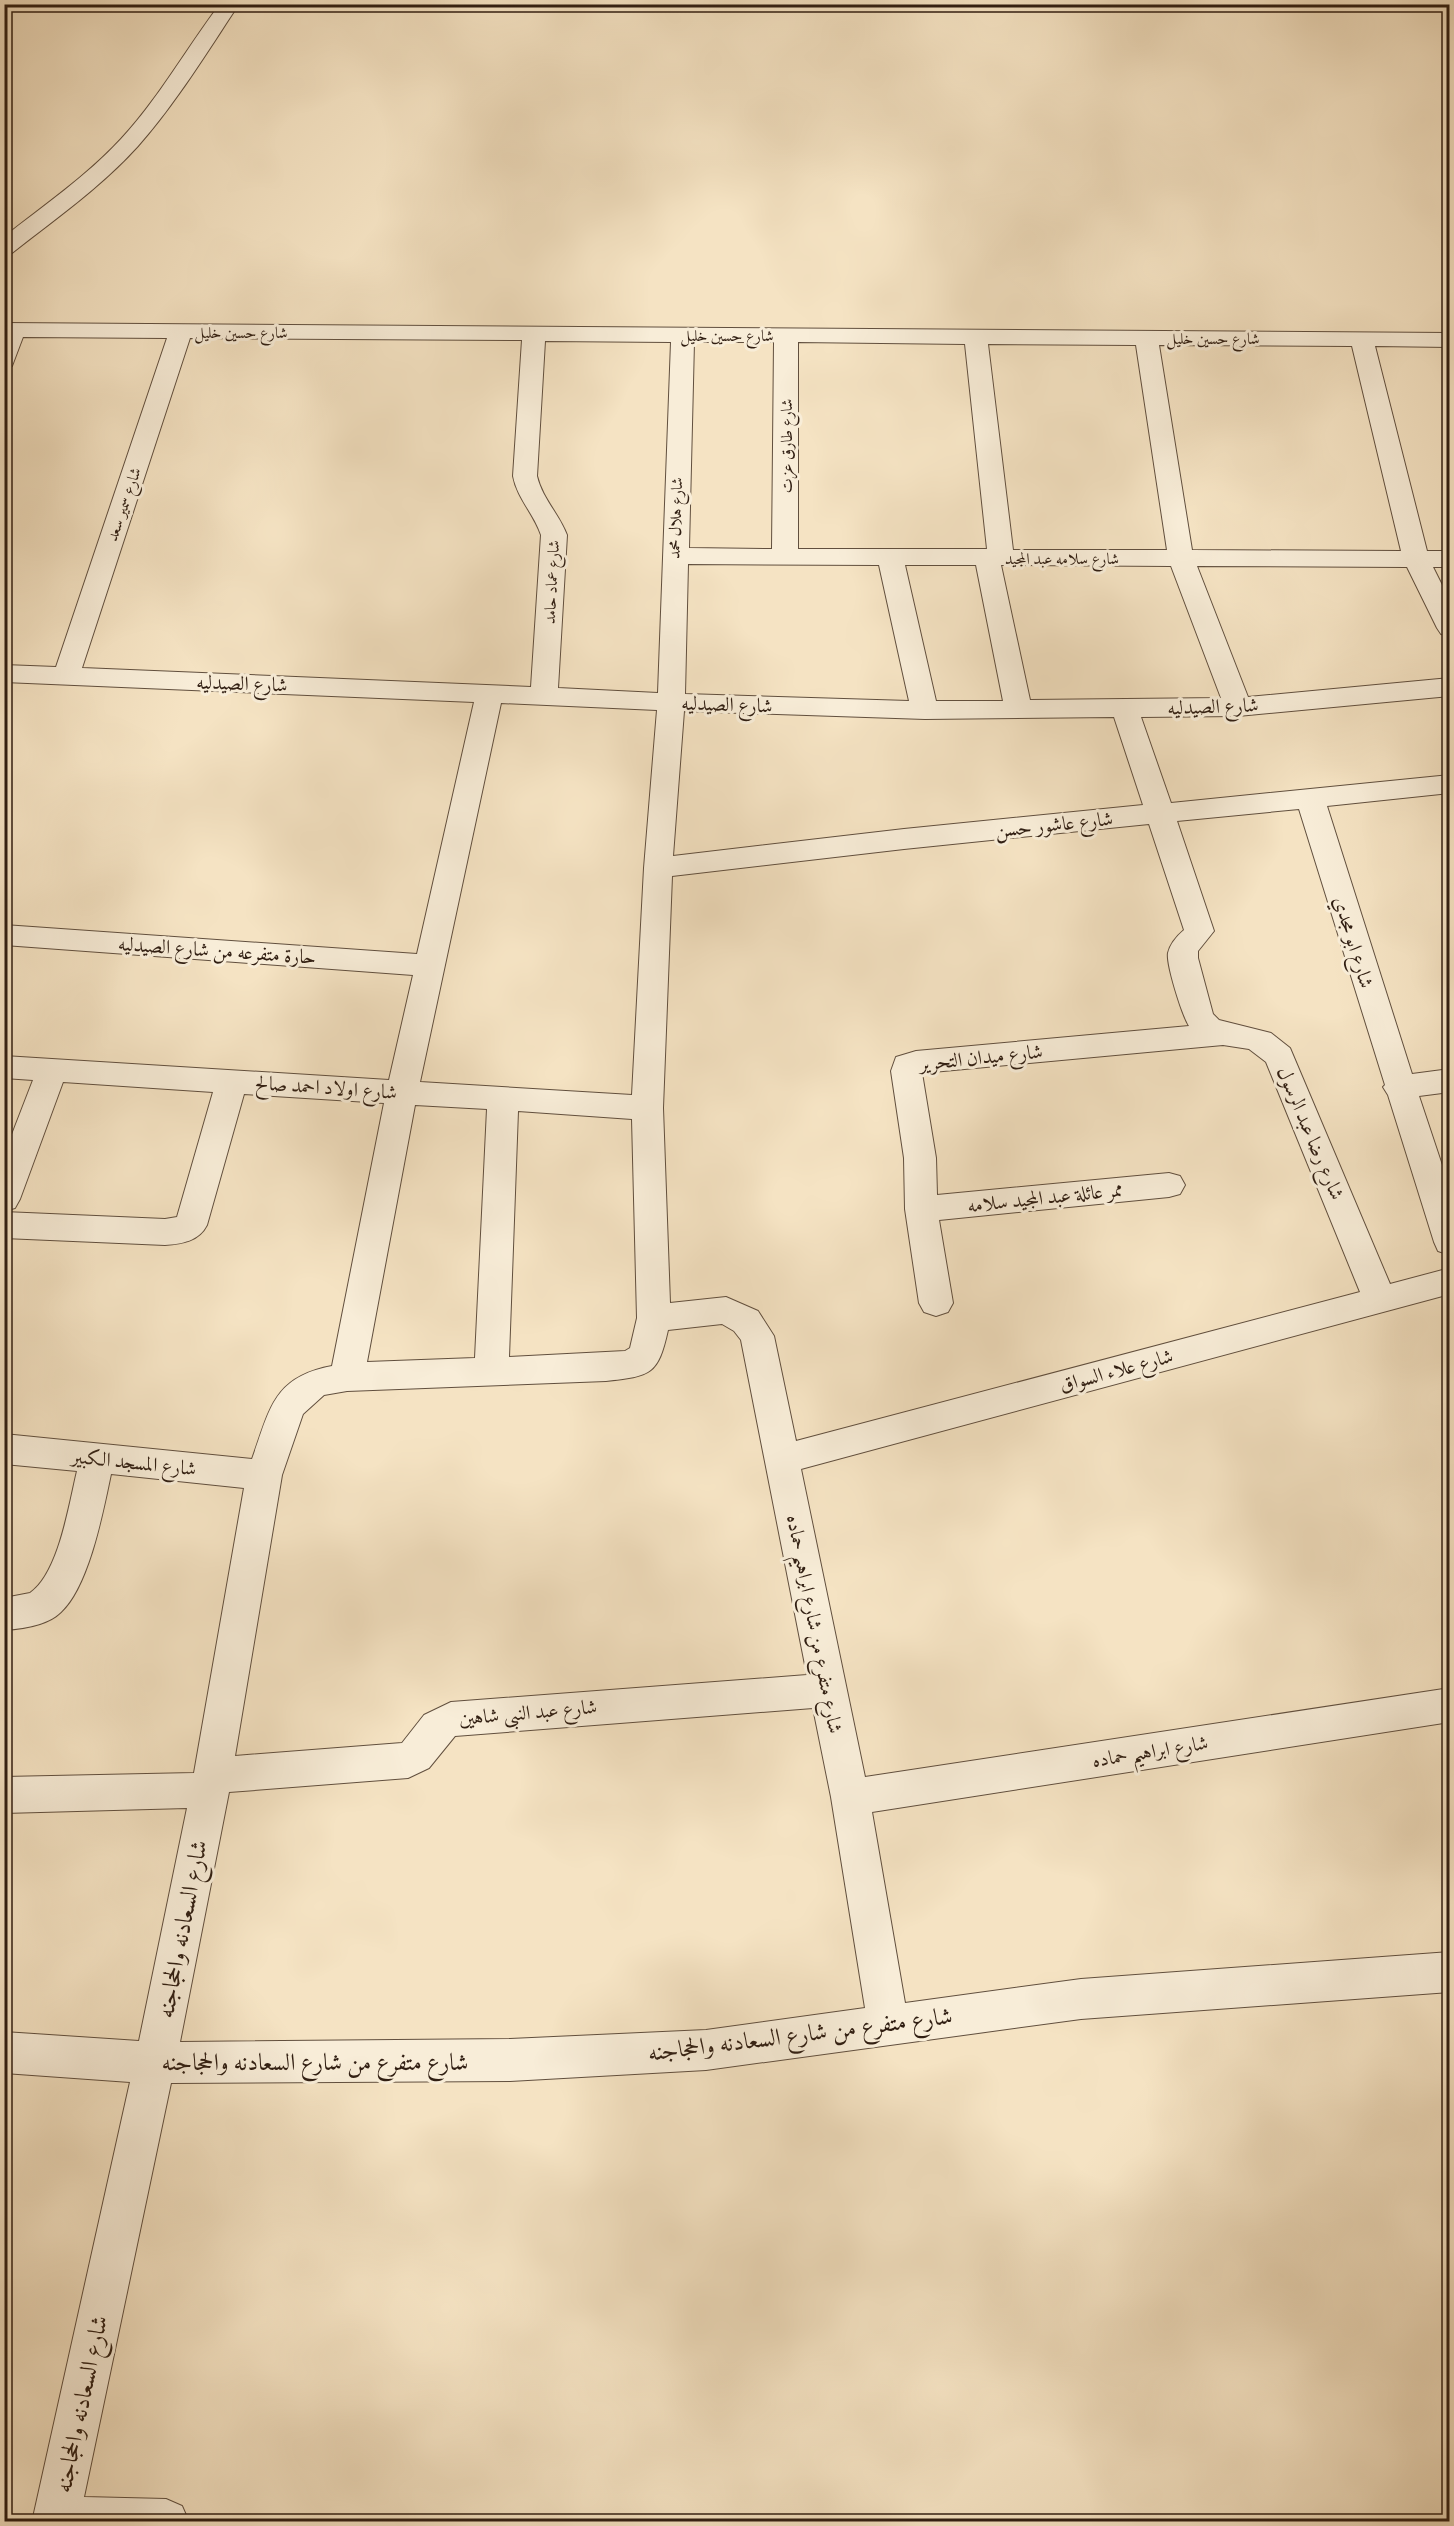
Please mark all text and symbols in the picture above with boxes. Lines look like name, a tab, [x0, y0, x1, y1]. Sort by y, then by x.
street label: شارع حسين خليل	[194, 323, 288, 346]
street label: شارع حسين خليل	[680, 326, 774, 349]
street label: شارع حسين خليل	[1166, 329, 1260, 352]
street label: شارع طارق عزت	[777, 399, 800, 493]
street label: شارع سمير سعد	[102, 465, 149, 545]
street label: شارع هلال محمد	[665, 477, 690, 559]
street label: شارع عماد حامد	[540, 540, 567, 625]
street label: شارع سلامه عبد المجيد	[1005, 549, 1119, 572]
street label: شارع الصيدليه	[196, 669, 288, 703]
street label: شارع الصيدليه	[681, 690, 773, 724]
street label: شارع الصيدليه	[1167, 692, 1259, 726]
street label: شارع عاشور حسن	[994, 806, 1115, 848]
street label: شارع ابو مجدي	[1323, 893, 1379, 993]
street label: حارة متفرعه من شارع الصيدليه	[117, 931, 317, 975]
street label: شارع ميدان التحرير	[916, 1039, 1045, 1082]
street label: شارع رضا عبد الرسول	[1267, 1063, 1350, 1206]
street label: شارع اولاد احمد صالح	[254, 1070, 398, 1110]
street label: ممر عائلة عبد المجيد سلامه	[966, 1177, 1124, 1218]
street label: شارع علاء السواق	[1057, 1343, 1177, 1402]
street label: شارع المسجد الكبير	[68, 1443, 198, 1486]
street label: شارع متفرع من شارع ابراهيم حماده	[774, 1513, 848, 1737]
street label: شارع عبد النبى شاهين	[458, 1694, 599, 1736]
street label: شارع ابراهيم حماده	[1090, 1730, 1211, 1780]
street label: شارع السعادنه والحجاجنه	[150, 1837, 219, 2021]
street label: شارع متفرع من شارع السعادنه والحجاجنه	[646, 2000, 955, 2073]
street label: شارع متفرع من شارع السعادنه والحجاجنه	[162, 2047, 468, 2082]
street label: شارع السعادنه والحجاجنه	[48, 2313, 119, 2496]

